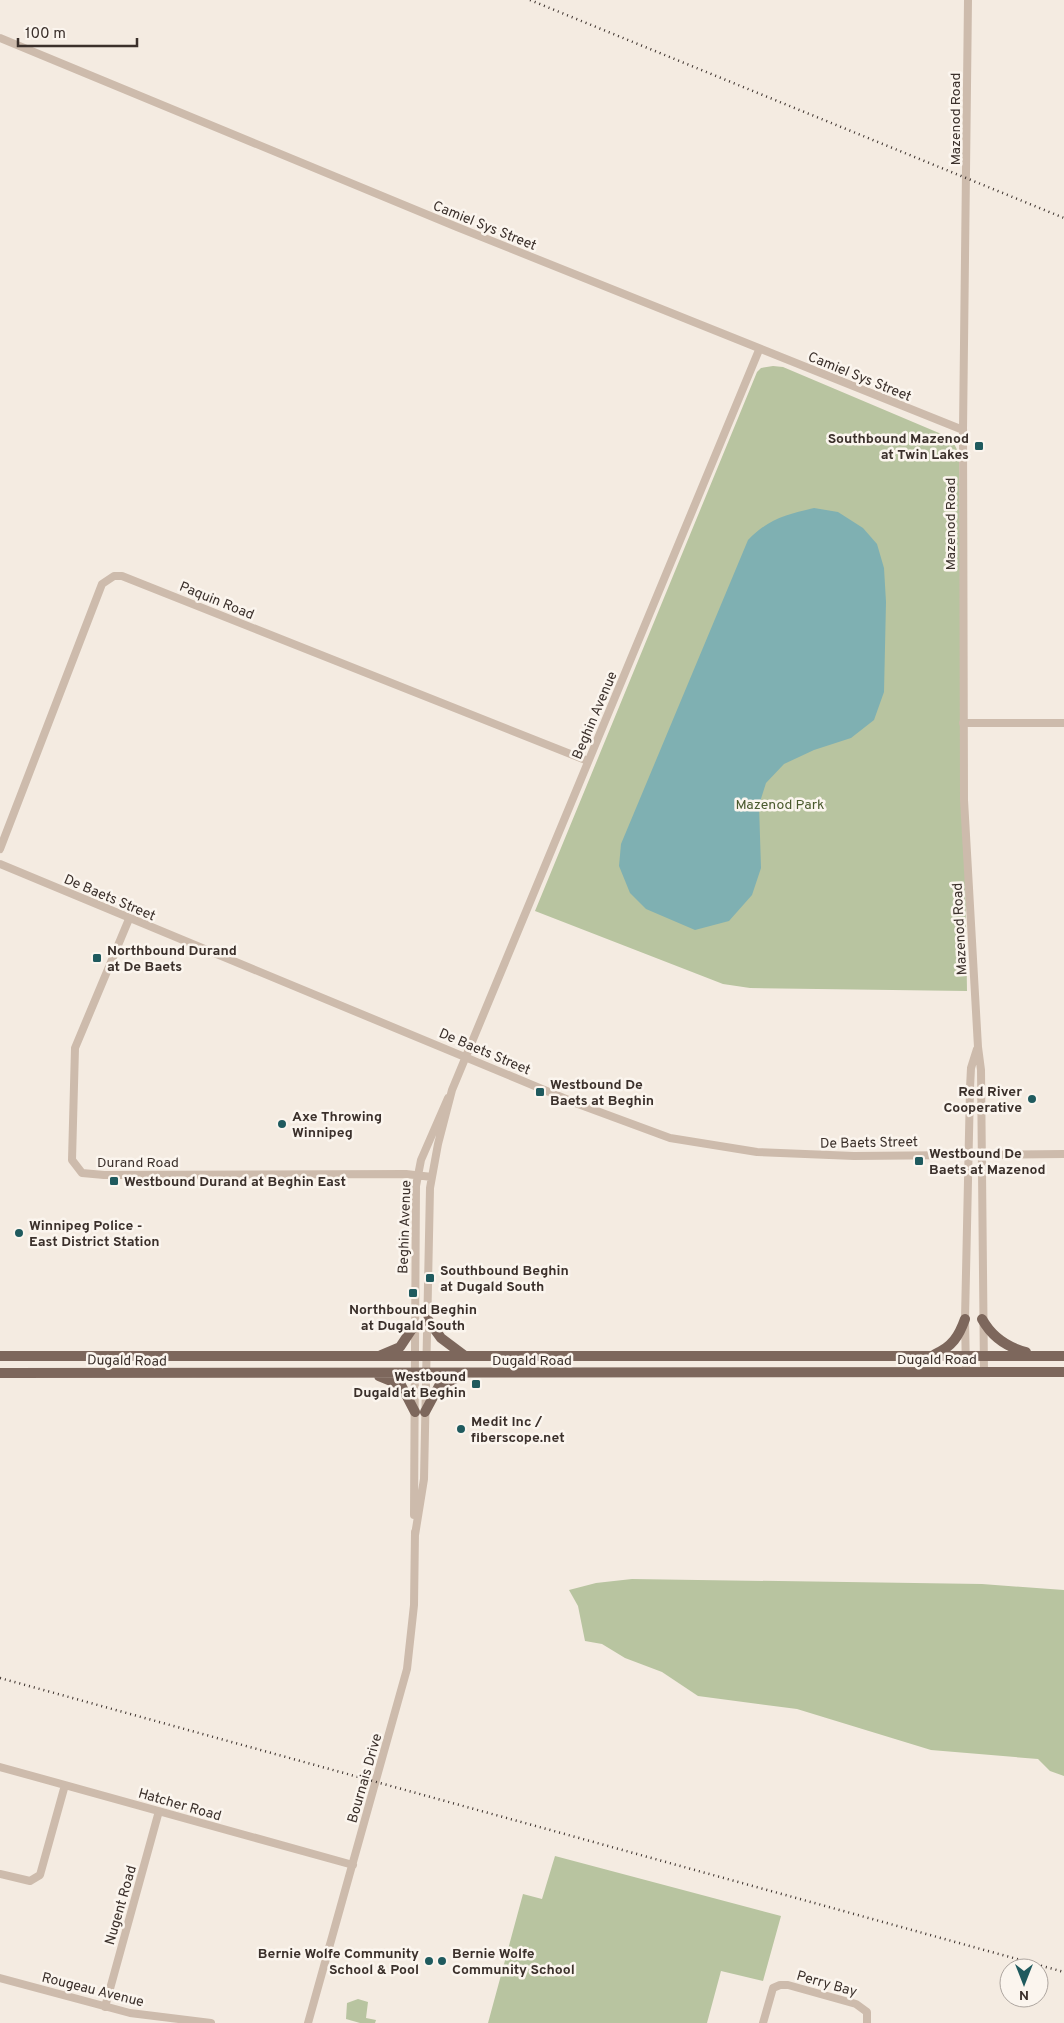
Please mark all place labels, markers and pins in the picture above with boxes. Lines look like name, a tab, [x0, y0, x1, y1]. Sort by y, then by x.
place label: Southbound Mazenod at Twin Lakes	[828, 431, 969, 464]
marker: Southbound Mazenod at Twin Lakes	[973, 440, 985, 452]
place label: Northbound Durand at De Baets	[107, 943, 237, 976]
marker: Northbound Durand at De Baets	[91, 952, 103, 964]
place label: Westbound De Baets at Beghin	[550, 1077, 654, 1110]
place label: Red River Cooperative	[943, 1084, 1022, 1117]
marker: Westbound De Baets at Beghin	[534, 1086, 546, 1098]
marker: Red River Cooperative	[1026, 1093, 1038, 1105]
place label: Axe Throwing Winnipeg	[292, 1109, 382, 1142]
marker: Axe Throwing Winnipeg	[276, 1118, 288, 1130]
place label: Westbound De Baets at Mazenod	[929, 1146, 1046, 1179]
marker: Westbound De Baets at Mazenod	[913, 1155, 925, 1167]
place label: Westbound Durand at Beghin East	[124, 1174, 346, 1191]
marker: Westbound Durand at Beghin East	[108, 1175, 120, 1187]
place label: Winnipeg Police - East District Station	[29, 1218, 160, 1251]
marker: Winnipeg Police - East District Station	[13, 1227, 25, 1239]
place label: Southbound Beghin at Dugald South	[440, 1263, 569, 1296]
marker: Southbound Beghin at Dugald South	[424, 1272, 436, 1284]
marker: Northbound Beghin at Dugald South	[407, 1287, 419, 1299]
place label: Northbound Beghin at Dugald South	[349, 1302, 477, 1335]
place label: Westbound Dugald at Beghin	[353, 1369, 466, 1402]
marker: Westbound Dugald at Beghin	[470, 1378, 482, 1390]
place label: Medit Inc / fiberscope.net	[471, 1414, 565, 1447]
marker: Medit Inc / fiberscope.net	[455, 1423, 467, 1435]
place label: Bernie Wolfe Community School & Pool	[258, 1946, 419, 1979]
place label: Bernie Wolfe Community School	[452, 1946, 575, 1979]
marker: Bernie Wolfe Community School & Pool	[423, 1955, 435, 1967]
marker: Bernie Wolfe Community School	[436, 1955, 448, 1967]

